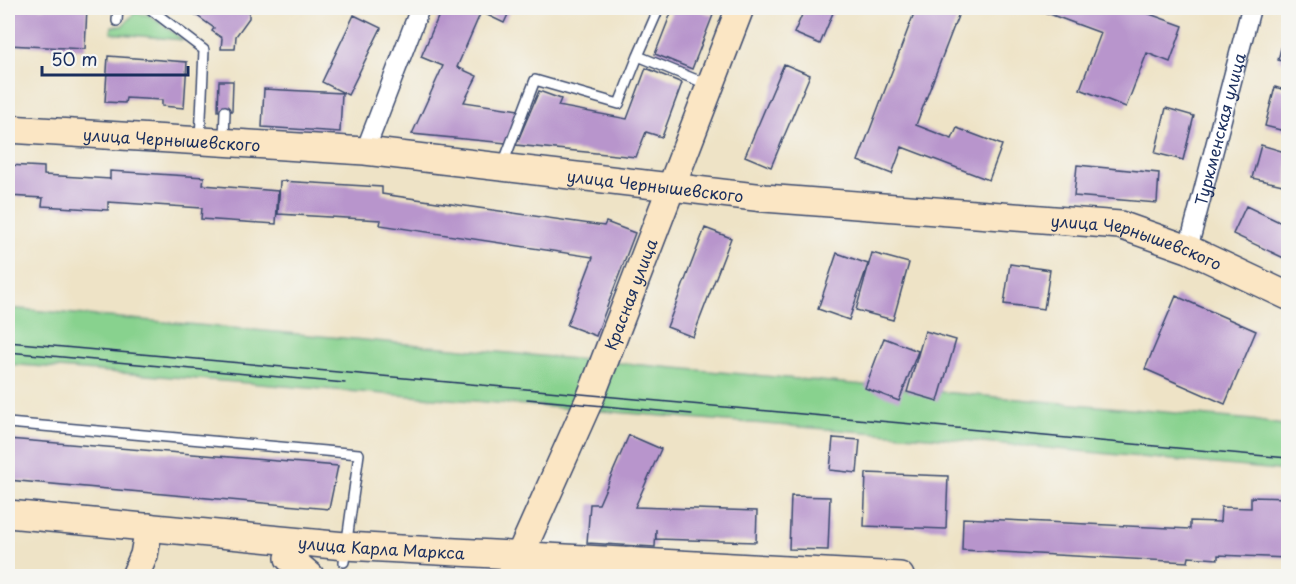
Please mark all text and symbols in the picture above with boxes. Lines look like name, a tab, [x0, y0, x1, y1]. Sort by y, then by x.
scale bar	[42, 39, 188, 77]
text: 50 m	[51, 45, 98, 72]
street label: Туркменская улица	[1188, 50, 1251, 208]
street label: улица Чернышевского	[82, 122, 261, 157]
street label: улица Чернышевского	[566, 163, 745, 208]
street label: улица Чернышевского	[1050, 208, 1226, 275]
street label: Красная улица	[598, 235, 662, 353]
street label: улица Карла Маркса	[297, 530, 465, 564]

